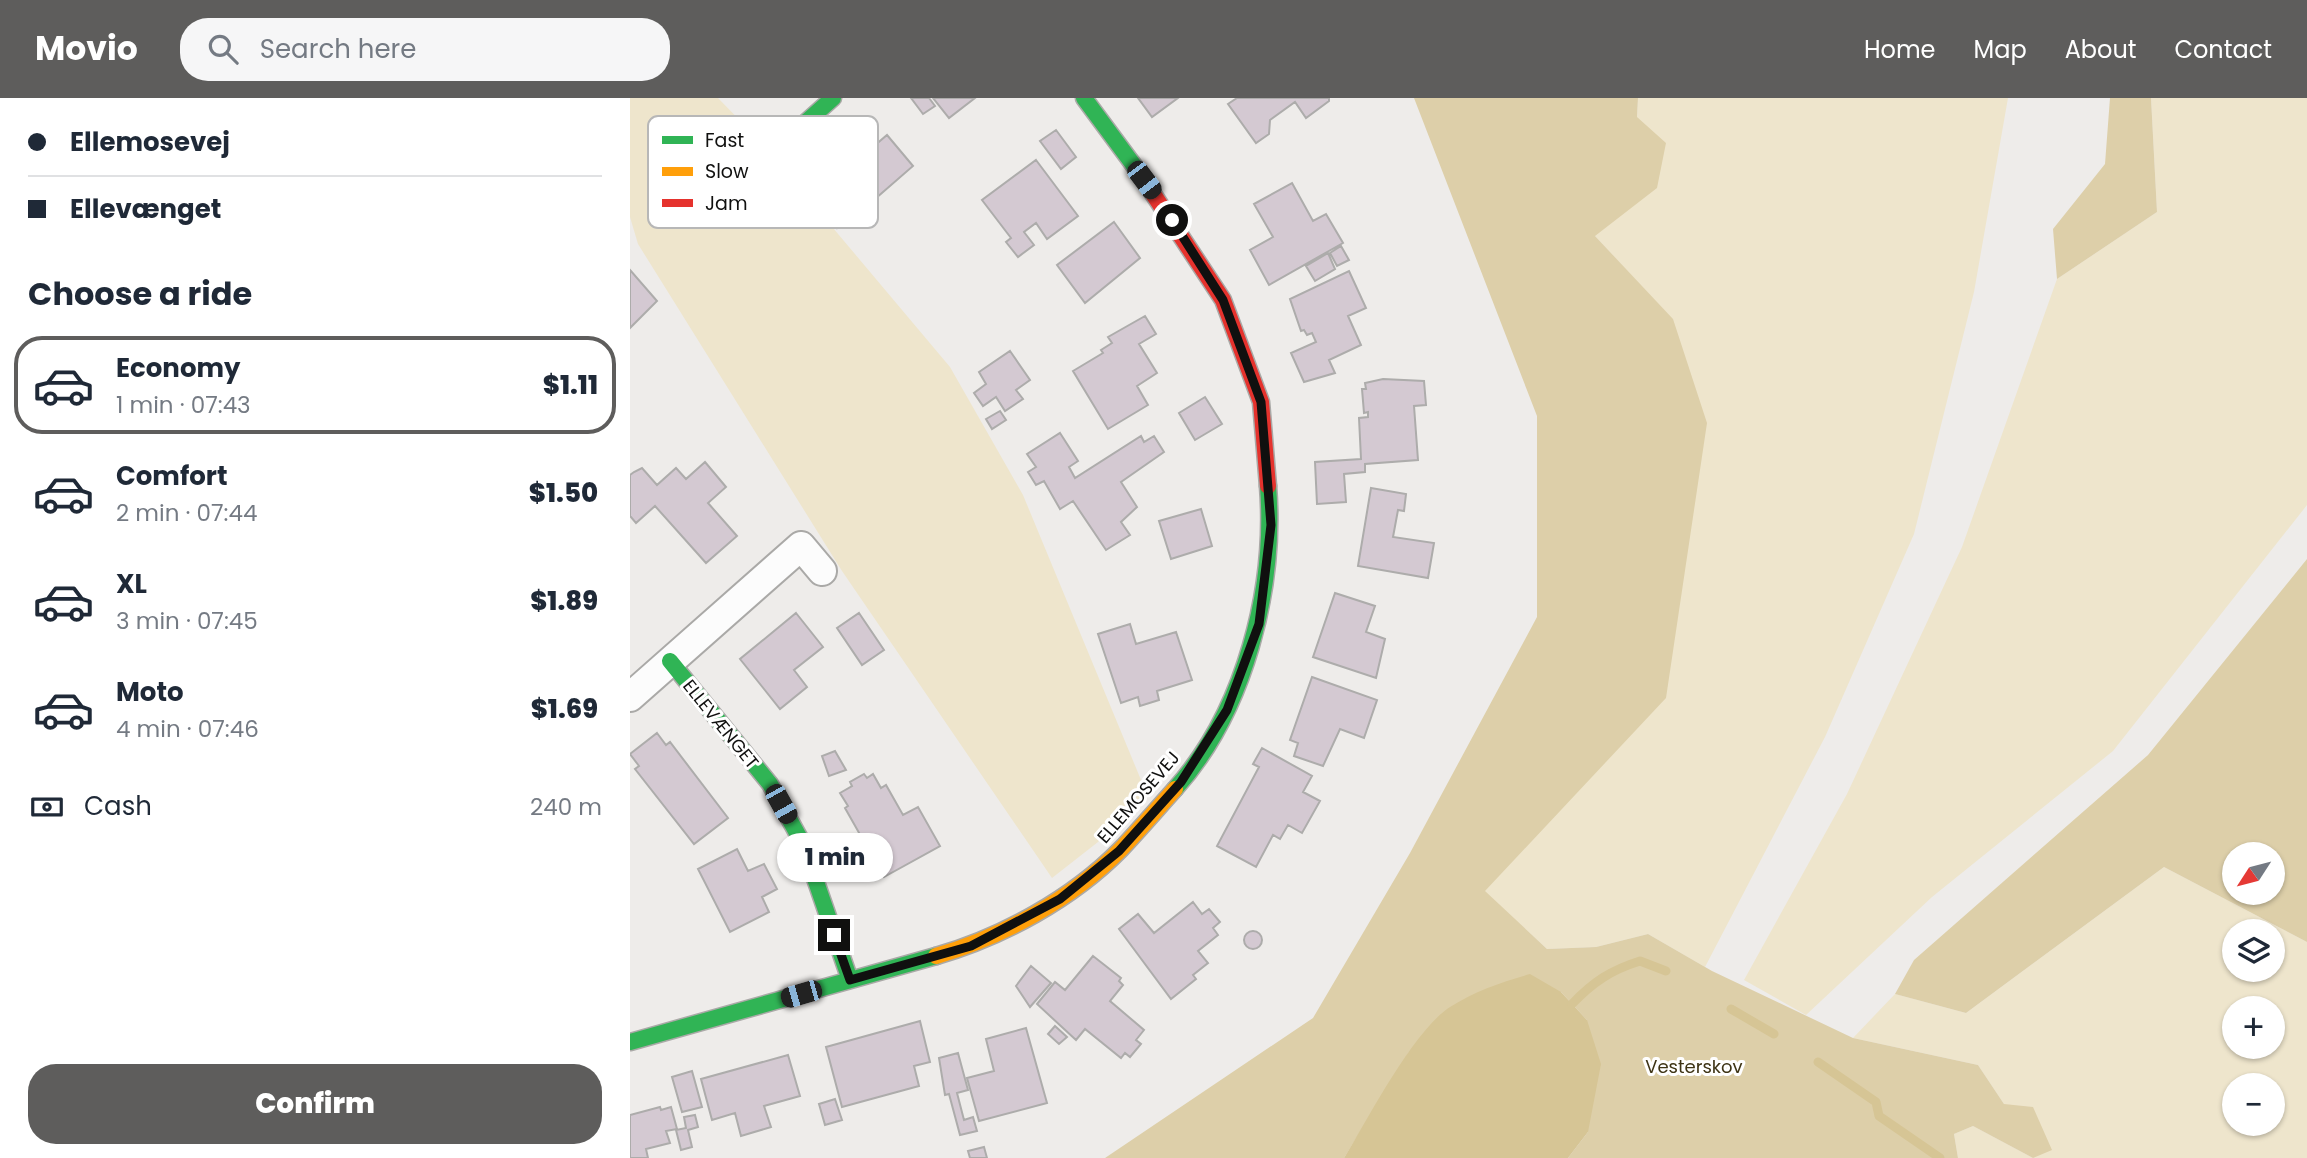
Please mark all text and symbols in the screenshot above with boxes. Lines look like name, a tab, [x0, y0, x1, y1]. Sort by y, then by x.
search box	[180, 18, 670, 81]
text: Movio	[35, 25, 138, 72]
icon: search	[204, 30, 242, 68]
text: Search here	[260, 31, 416, 67]
text: Home	[1864, 33, 1936, 66]
text: Map	[1974, 33, 2027, 66]
text: About	[2065, 33, 2136, 66]
text: Contact	[2174, 33, 2272, 66]
legend	[648, 116, 878, 228]
text: Ellemosevej	[70, 124, 230, 160]
text: Fast	[705, 127, 744, 154]
car	[1123, 157, 1166, 203]
text: Slow	[705, 158, 749, 185]
text: Jam	[705, 190, 747, 217]
text: Ellevænget	[70, 191, 221, 227]
route start	[1156, 204, 1188, 236]
text: Choose a ride	[28, 271, 252, 316]
text: Economy	[116, 350, 240, 386]
icon: car	[32, 354, 95, 417]
text: $1.11	[543, 367, 598, 403]
text: 1 min · 07:43	[116, 389, 251, 421]
text: Comfort	[116, 458, 228, 494]
icon: car	[32, 462, 95, 525]
text: $1.50	[529, 475, 598, 511]
text: 2 min · 07:44	[116, 497, 257, 529]
text: XL	[116, 566, 147, 602]
icon: car	[32, 570, 95, 633]
text: $1.89	[530, 583, 598, 619]
text: 3 min · 07:45	[116, 605, 258, 637]
text: Moto	[116, 674, 184, 710]
street label: ELLEVÆNGET	[677, 674, 765, 774]
icon: car	[32, 678, 95, 741]
text: $1.69	[531, 691, 598, 727]
text: 4 min · 07:46	[116, 713, 259, 745]
street label: ELLEMOSEVEJ	[1091, 746, 1185, 848]
car	[762, 781, 801, 827]
icon: cash	[28, 788, 66, 826]
text: Cash	[84, 788, 152, 824]
text: 240 m	[530, 791, 602, 823]
callout: 1 min	[776, 834, 892, 882]
text: 1 min	[805, 841, 865, 873]
north arrow	[2222, 842, 2286, 905]
map controls	[2222, 842, 2285, 1136]
route end	[818, 919, 850, 951]
button: layers	[2222, 919, 2285, 982]
car	[778, 978, 825, 1010]
button: +	[2222, 996, 2285, 1059]
park label: Vesterskov	[1645, 1054, 1743, 1079]
button: Confirm	[28, 1064, 602, 1144]
button: −	[2222, 1073, 2285, 1136]

